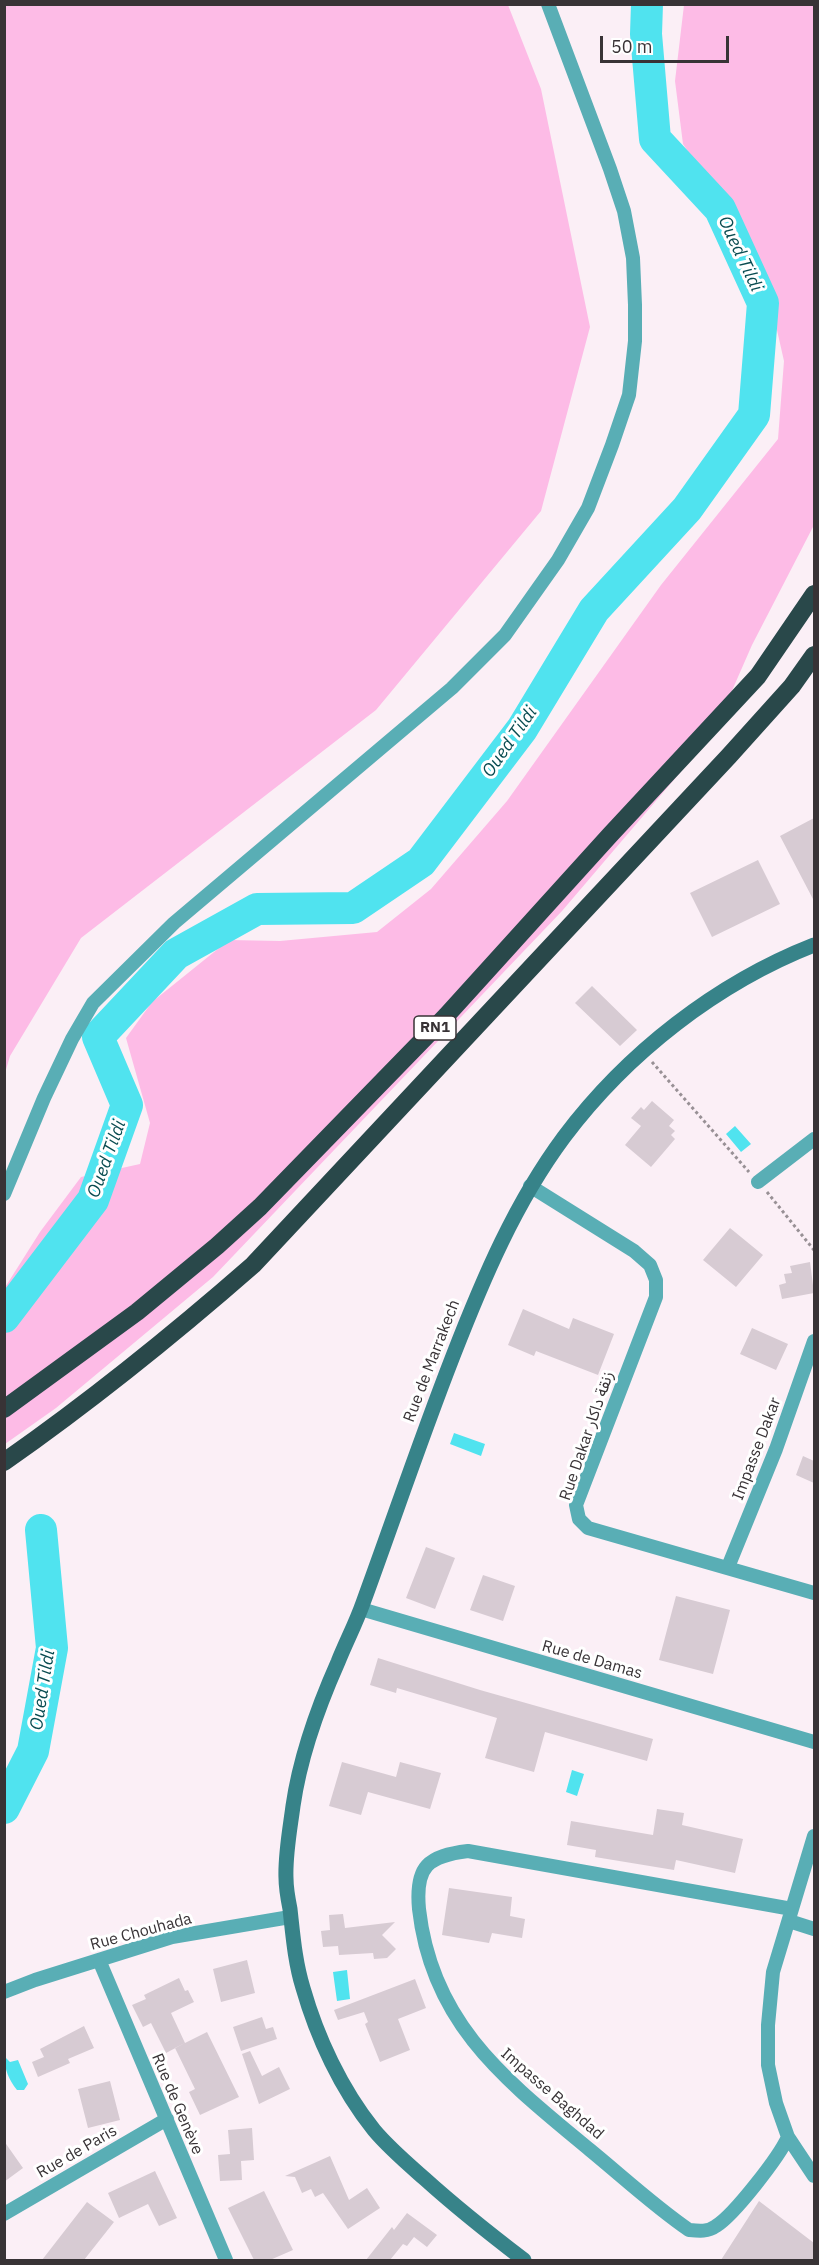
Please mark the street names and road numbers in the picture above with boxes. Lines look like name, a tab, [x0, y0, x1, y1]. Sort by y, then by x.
road number: RN1	[414, 1016, 456, 1040]
street label: Rue de Marrakech	[400, 1297, 464, 1425]
street label: Rue Dakar زنقة داكار	[556, 1369, 618, 1503]
street label: Impasse Dakar	[729, 1395, 785, 1503]
street label: Rue de Damas	[540, 1637, 644, 1683]
street label: Rue Chouhada	[88, 1909, 194, 1955]
street label: Impasse Baghdad	[497, 2044, 607, 2144]
street label: Rue de Genève	[147, 2051, 207, 2157]
street label: Rue de Paris	[33, 2121, 121, 2183]

